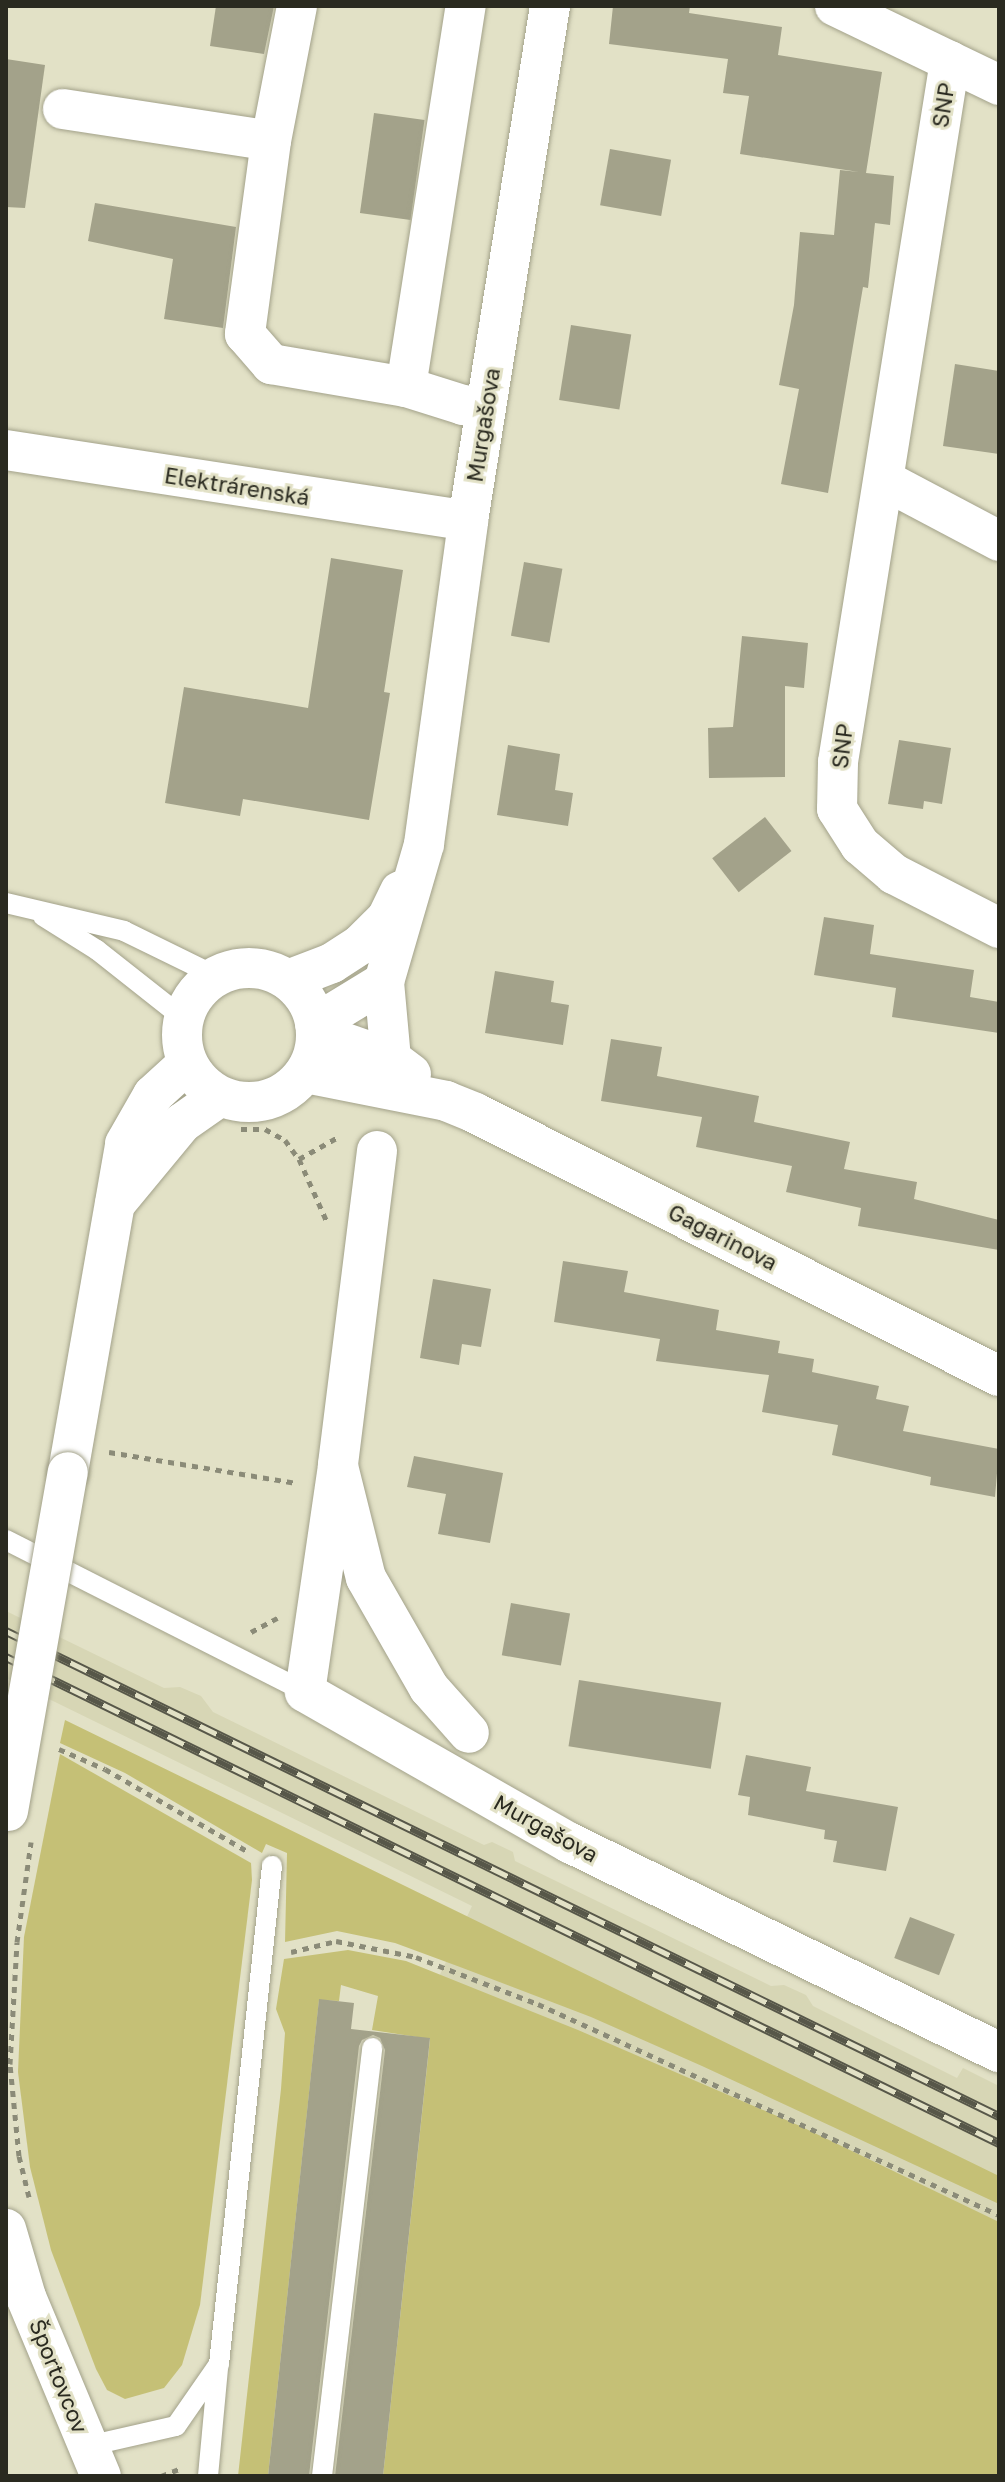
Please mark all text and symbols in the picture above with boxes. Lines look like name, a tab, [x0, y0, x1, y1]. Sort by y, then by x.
street label: SNP	[926, 81, 960, 129]
street label: Murgašova	[461, 366, 505, 484]
street label: Elektrárenská	[163, 462, 311, 510]
street label: SNP	[826, 722, 858, 770]
street label: Gagarinova	[664, 1198, 782, 1276]
street label: Murgašova	[489, 1789, 603, 1867]
street label: Športovcov	[24, 2315, 94, 2437]

